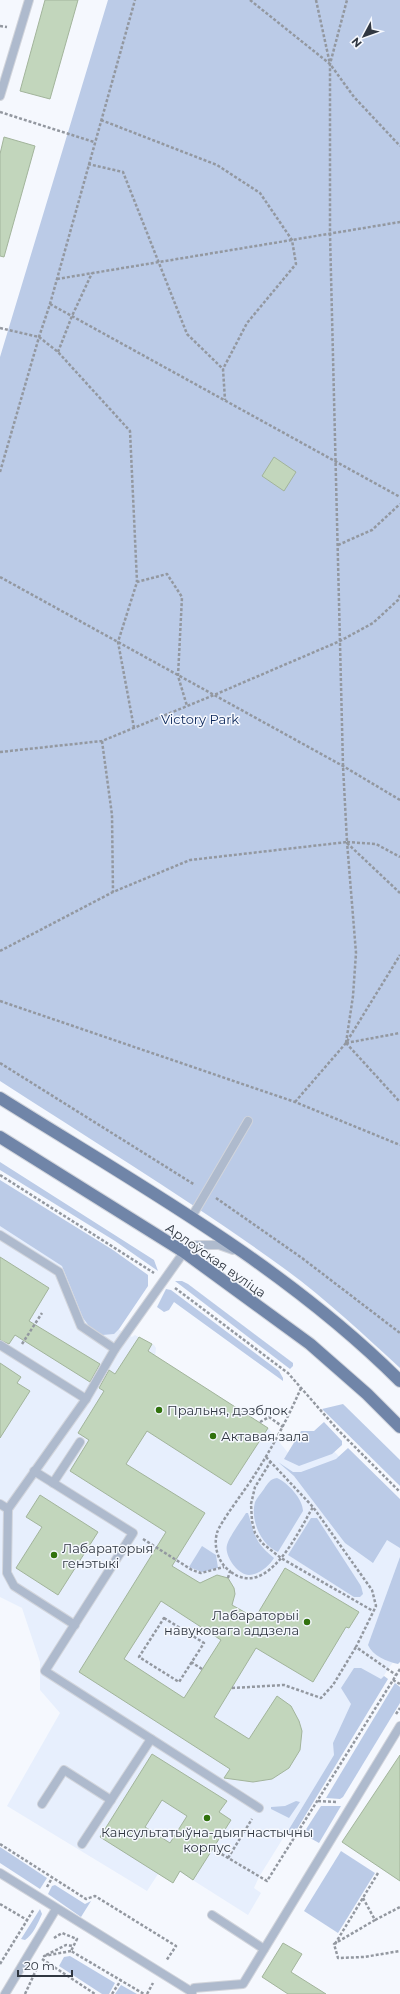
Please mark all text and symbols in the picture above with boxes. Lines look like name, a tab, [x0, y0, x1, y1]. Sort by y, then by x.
north arrow	[344, 16, 384, 56]
text: N	[348, 35, 365, 51]
park label: Victory Park	[161, 711, 239, 727]
street label: Арлоўская вуліца	[163, 1219, 269, 1301]
place label: Пральня, дэзблок	[167, 1402, 288, 1418]
marker: Пральня, дэзблок	[154, 1405, 164, 1415]
place label: Актавая зала	[221, 1428, 309, 1444]
marker: Актавая зала	[208, 1431, 218, 1441]
place label: Лабараторыя генэтыкі	[62, 1540, 153, 1571]
marker: Лабараторыя генэтыкі	[49, 1550, 59, 1560]
place label: Лабараторыі навуковага аддзела	[164, 1607, 299, 1638]
marker: Лабараторыі навуковага аддзела	[302, 1617, 312, 1627]
marker: Кансультатыўна-дыягнастычны корпус	[202, 1813, 212, 1823]
place label: Кансультатыўна-дыягнастычны корпус	[101, 1824, 313, 1855]
scale bar	[18, 1952, 72, 1978]
text: 20 m	[24, 1958, 55, 1973]

